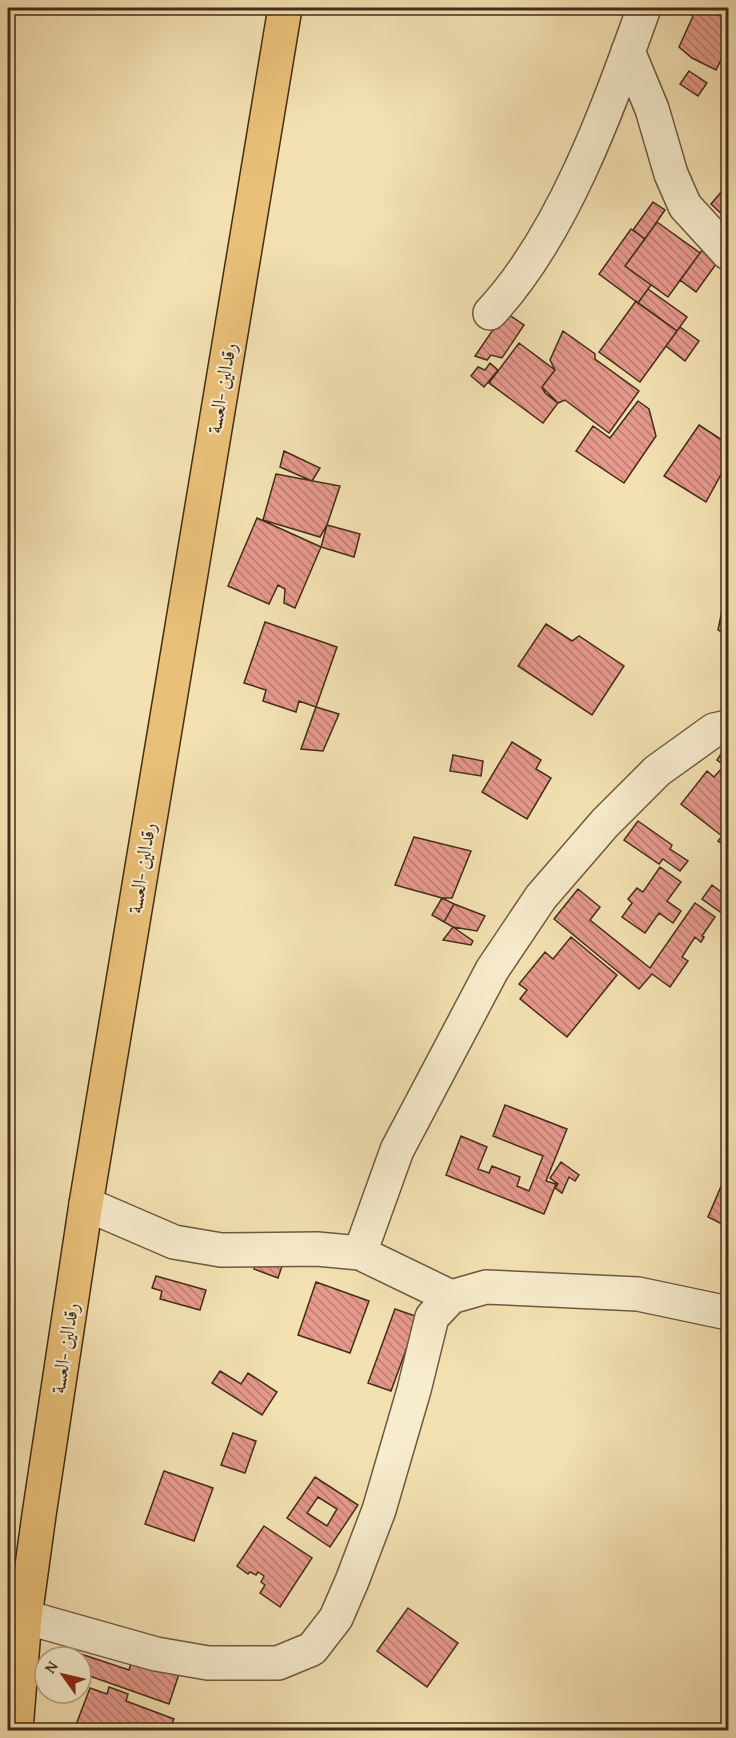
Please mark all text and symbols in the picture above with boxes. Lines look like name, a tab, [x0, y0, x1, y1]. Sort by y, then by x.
street label: رقدالين -العسة	[199, 340, 243, 436]
street label: رقدالين -العسة	[120, 820, 162, 916]
street label: رقدالين -العسة	[43, 1300, 85, 1396]
north arrow	[33, 1645, 93, 1705]
text: N	[38, 1655, 64, 1678]

